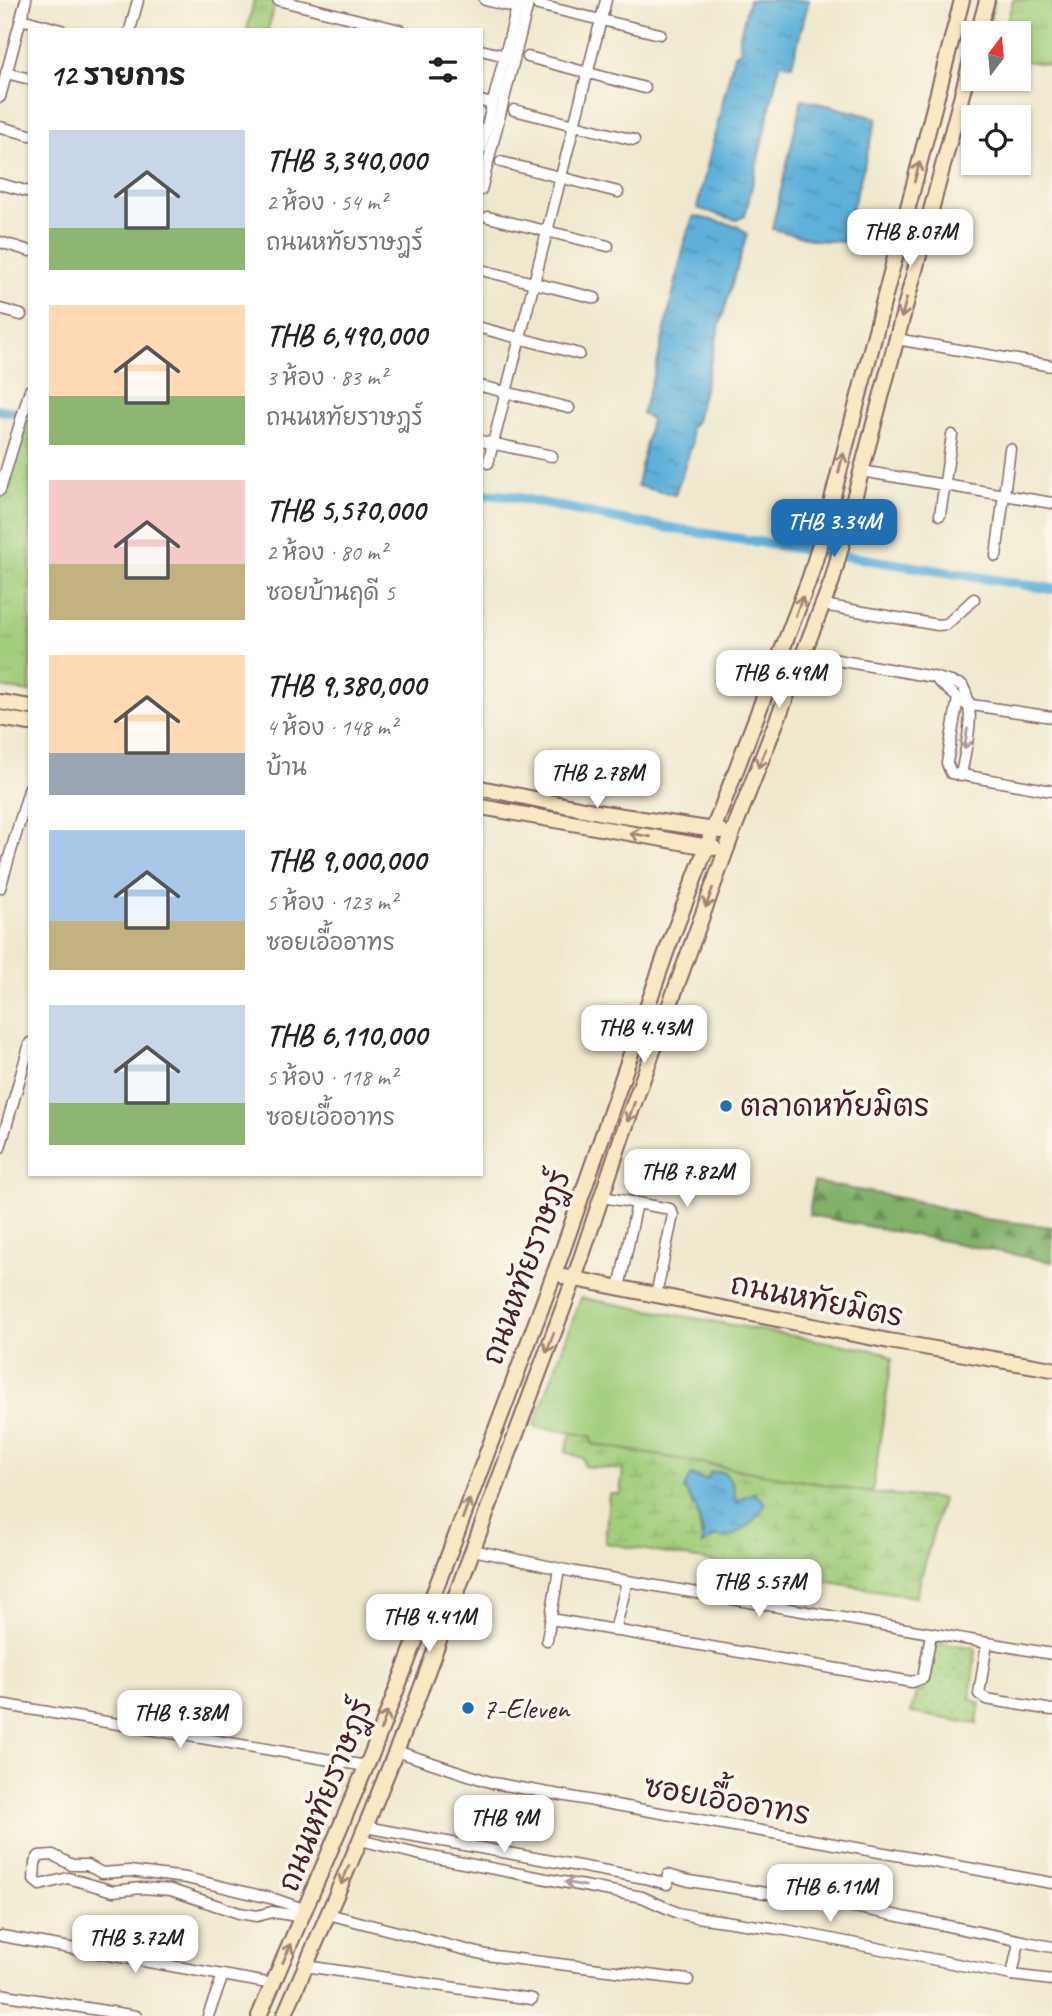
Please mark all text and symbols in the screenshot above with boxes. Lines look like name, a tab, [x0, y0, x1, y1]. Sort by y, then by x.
north arrow	[961, 21, 1031, 91]
map controls	[961, 21, 1031, 175]
icon: filters	[424, 51, 462, 89]
text: 12 รายการ	[49, 56, 186, 94]
button: locate	[961, 105, 1031, 175]
text: THB 3,340,000	[266, 141, 426, 179]
icon: home	[105, 158, 189, 242]
one-way arrow	[911, 161, 924, 184]
text: 2 ห้อง · 54 m²	[266, 188, 386, 217]
pin: THB 8.07M	[830, 210, 990, 269]
text: THB 8.07M	[863, 217, 957, 246]
text: ถนนหทัยราษฎร์	[266, 228, 423, 257]
one-way arrow	[897, 297, 910, 319]
text: THB 6,490,000	[266, 316, 426, 354]
icon: home	[105, 333, 189, 417]
text: 3 ห้อง · 83 m²	[266, 363, 386, 392]
text: ถนนหทัยราษฎร์	[266, 403, 423, 432]
one-way arrow	[835, 453, 848, 475]
text: THB 5,570,000	[266, 491, 425, 529]
pin: THB 3.34M	[754, 500, 914, 559]
text: THB 3.34M	[787, 507, 881, 536]
icon: home	[105, 508, 189, 592]
text: 2 ห้อง · 80 m²	[266, 538, 386, 567]
text: ซอยบ้านฤดี 5	[266, 578, 395, 607]
one-way arrow	[794, 595, 806, 617]
pin: THB 6.49M	[699, 650, 859, 710]
text: THB 6.49M	[732, 658, 826, 687]
text: THB 9,380,000	[266, 666, 426, 704]
icon: home	[105, 683, 189, 767]
text: 4 ห้อง · 148 m²	[266, 713, 397, 742]
one-way arrow	[959, 727, 972, 750]
one-way arrow	[754, 747, 767, 768]
pin: THB 2.78M	[517, 750, 677, 810]
text: บ้าน	[266, 753, 307, 782]
text: THB 2.78M	[550, 758, 644, 787]
one-way arrow	[629, 828, 652, 841]
text: THB 9,000,000	[266, 841, 426, 879]
icon: home	[105, 858, 189, 942]
one-way arrow	[702, 887, 714, 909]
text: 5 ห้อง · 123 m²	[266, 888, 397, 917]
text: ซอยเอื้ออาทร	[266, 928, 395, 957]
pin: THB 4.43M	[564, 1006, 724, 1065]
text: THB 4.43M	[597, 1013, 691, 1042]
text: THB 6,110,000	[266, 1016, 427, 1054]
icon: home	[105, 1033, 189, 1117]
text: 5 ห้อง · 118 m²	[266, 1063, 397, 1092]
place label: ตลาดหทัยมิตร	[740, 1087, 930, 1125]
marker: ตลาดหทัยมิตร	[718, 1098, 734, 1114]
one-way arrow	[624, 1101, 636, 1123]
text: ซอยเอื้ออาทร	[266, 1103, 395, 1132]
pin: THB 7.82M	[607, 1150, 767, 1209]
text: THB 7.82M	[640, 1157, 734, 1186]
street label: ถนนหทัยราษฎร์	[472, 1164, 580, 1370]
street label: ถนนหทัยมิตร	[727, 1265, 907, 1335]
one-way arrow	[543, 1331, 555, 1353]
one-way arrow	[460, 1498, 473, 1520]
pin: THB 5.57M	[679, 1560, 839, 1619]
text: THB 5.57M	[713, 1567, 805, 1596]
pin: THB 4.41M	[349, 1594, 509, 1654]
text: THB 4.41M	[382, 1602, 476, 1631]
place label: 7-Eleven	[482, 1689, 571, 1727]
pin: THB 9.38M	[100, 1690, 260, 1750]
street label: ถนนหทัยราษฎร์	[268, 1692, 382, 1897]
text: THB 9.38M	[133, 1698, 227, 1727]
marker: 7-Eleven	[460, 1700, 476, 1716]
one-way arrow	[378, 1711, 391, 1732]
street label: ซอยเอื้ออาทร	[641, 1758, 815, 1833]
pin: THB 9M	[447, 1796, 561, 1855]
text: THB 9M	[470, 1803, 538, 1832]
one-way arrow	[338, 1864, 351, 1885]
pin: THB 6.11M	[750, 1864, 910, 1924]
text: THB 6.11M	[783, 1872, 877, 1901]
one-way arrow	[564, 1877, 587, 1890]
pin: THB 3.72M	[55, 1916, 215, 1975]
text: THB 3.72M	[88, 1923, 182, 1952]
one-way arrow	[281, 1943, 294, 1964]

